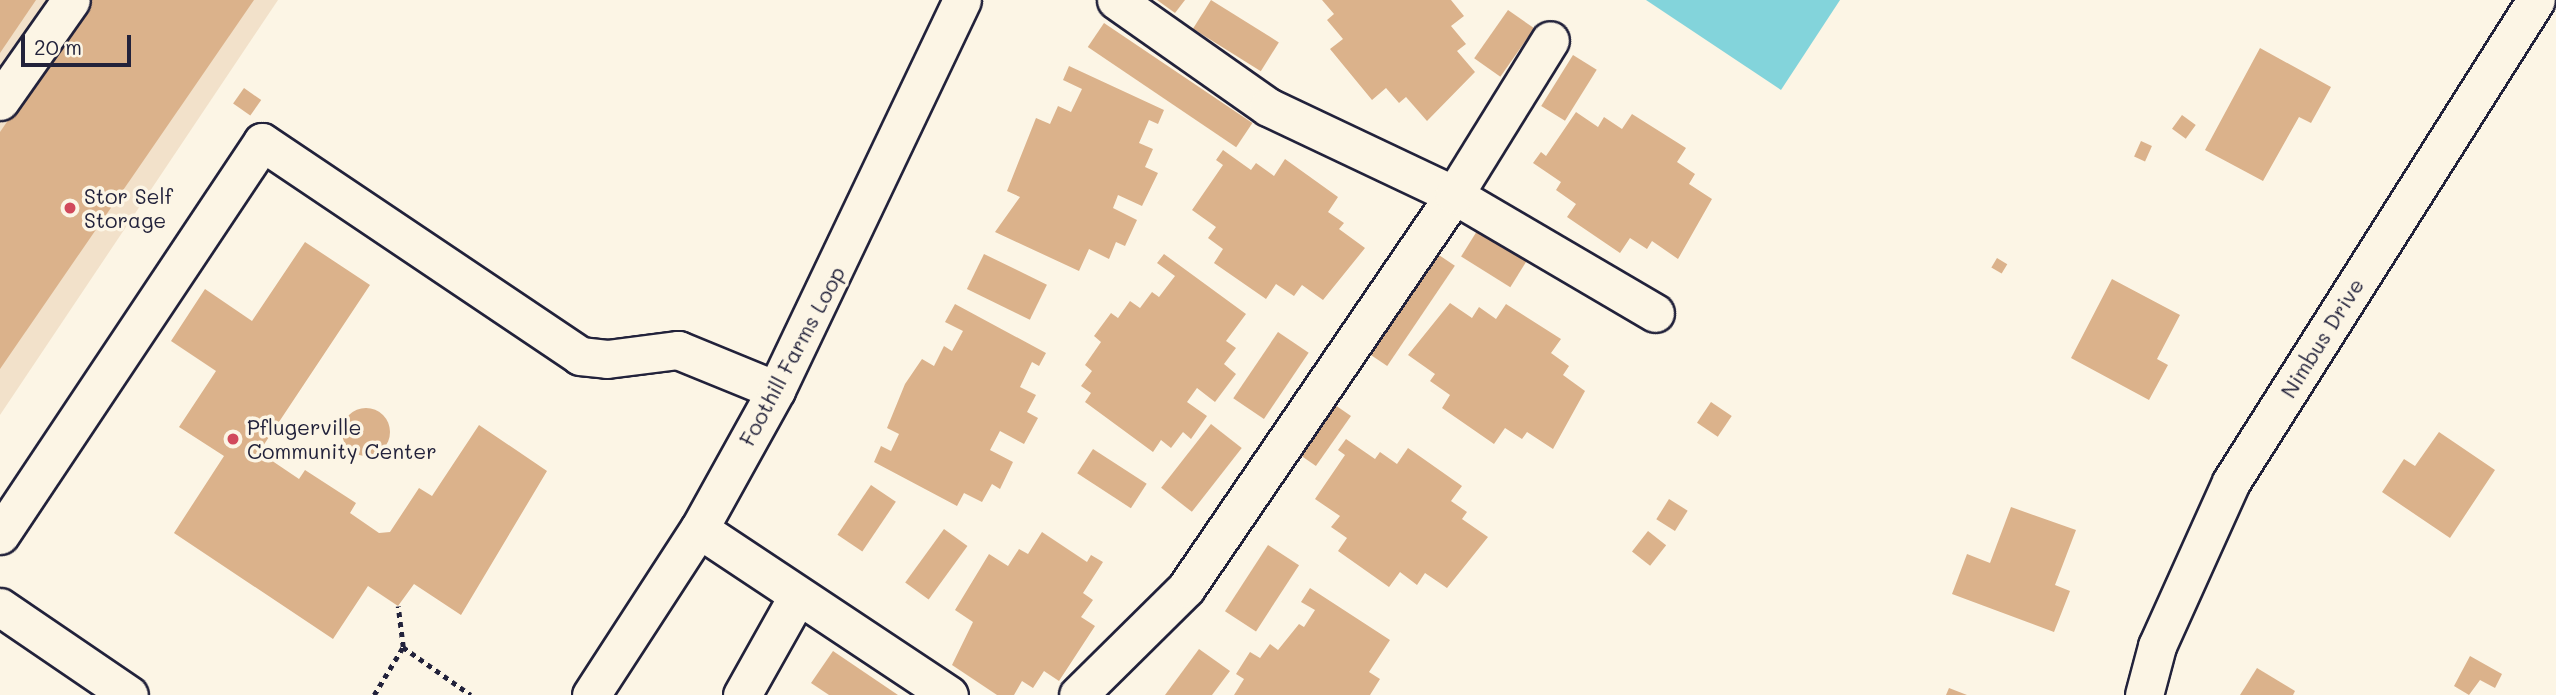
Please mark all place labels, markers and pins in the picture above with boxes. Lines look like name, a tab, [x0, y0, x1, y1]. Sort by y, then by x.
place label: Stor Self Storage	[84, 183, 173, 233]
marker: Stor Self Storage	[62, 200, 78, 216]
place label: Pflugerville Community Center	[247, 414, 437, 464]
marker: Pflugerville Community Center	[225, 431, 241, 447]

